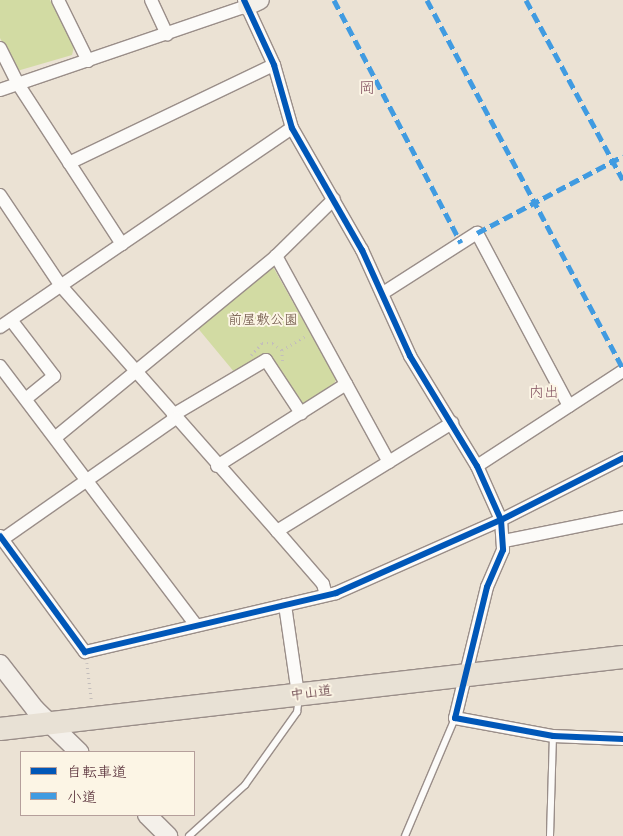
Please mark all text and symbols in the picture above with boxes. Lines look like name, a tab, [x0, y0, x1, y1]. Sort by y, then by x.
district label: 岡	[359, 77, 375, 97]
park label: 前屋敷公園	[228, 311, 298, 327]
district label: 内出	[529, 383, 559, 401]
street label: 中山道	[289, 681, 333, 703]
legend	[20, 751, 195, 816]
text: 自転車道	[67, 761, 127, 781]
text: 小道	[67, 786, 97, 806]

